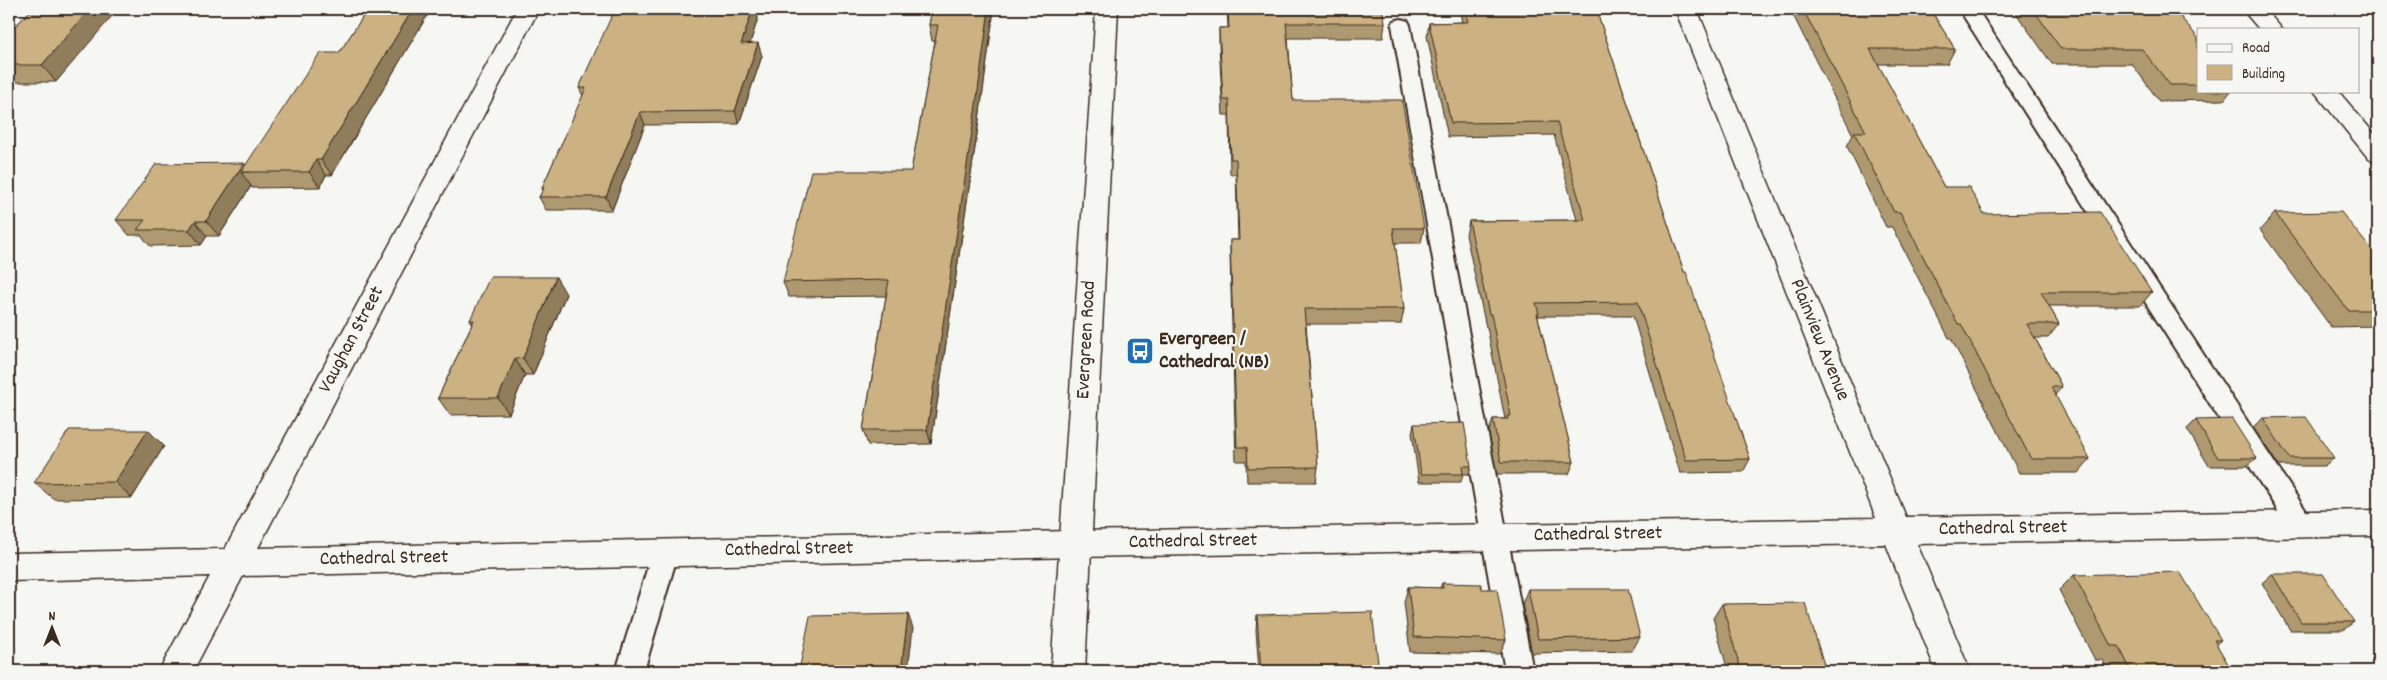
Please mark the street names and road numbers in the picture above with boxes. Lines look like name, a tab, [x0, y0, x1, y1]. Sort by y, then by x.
street label: Plainview Avenue	[1782, 275, 1856, 405]
street label: Evergreen Road	[1070, 280, 1104, 400]
street label: Vaughan Street	[312, 282, 392, 398]
street label: Cathedral Street	[1938, 514, 2068, 544]
street label: Cathedral Street	[1533, 520, 1663, 550]
street label: Cathedral Street	[1128, 527, 1258, 557]
street label: Cathedral Street	[724, 535, 854, 565]
street label: Cathedral Street	[319, 544, 449, 574]

